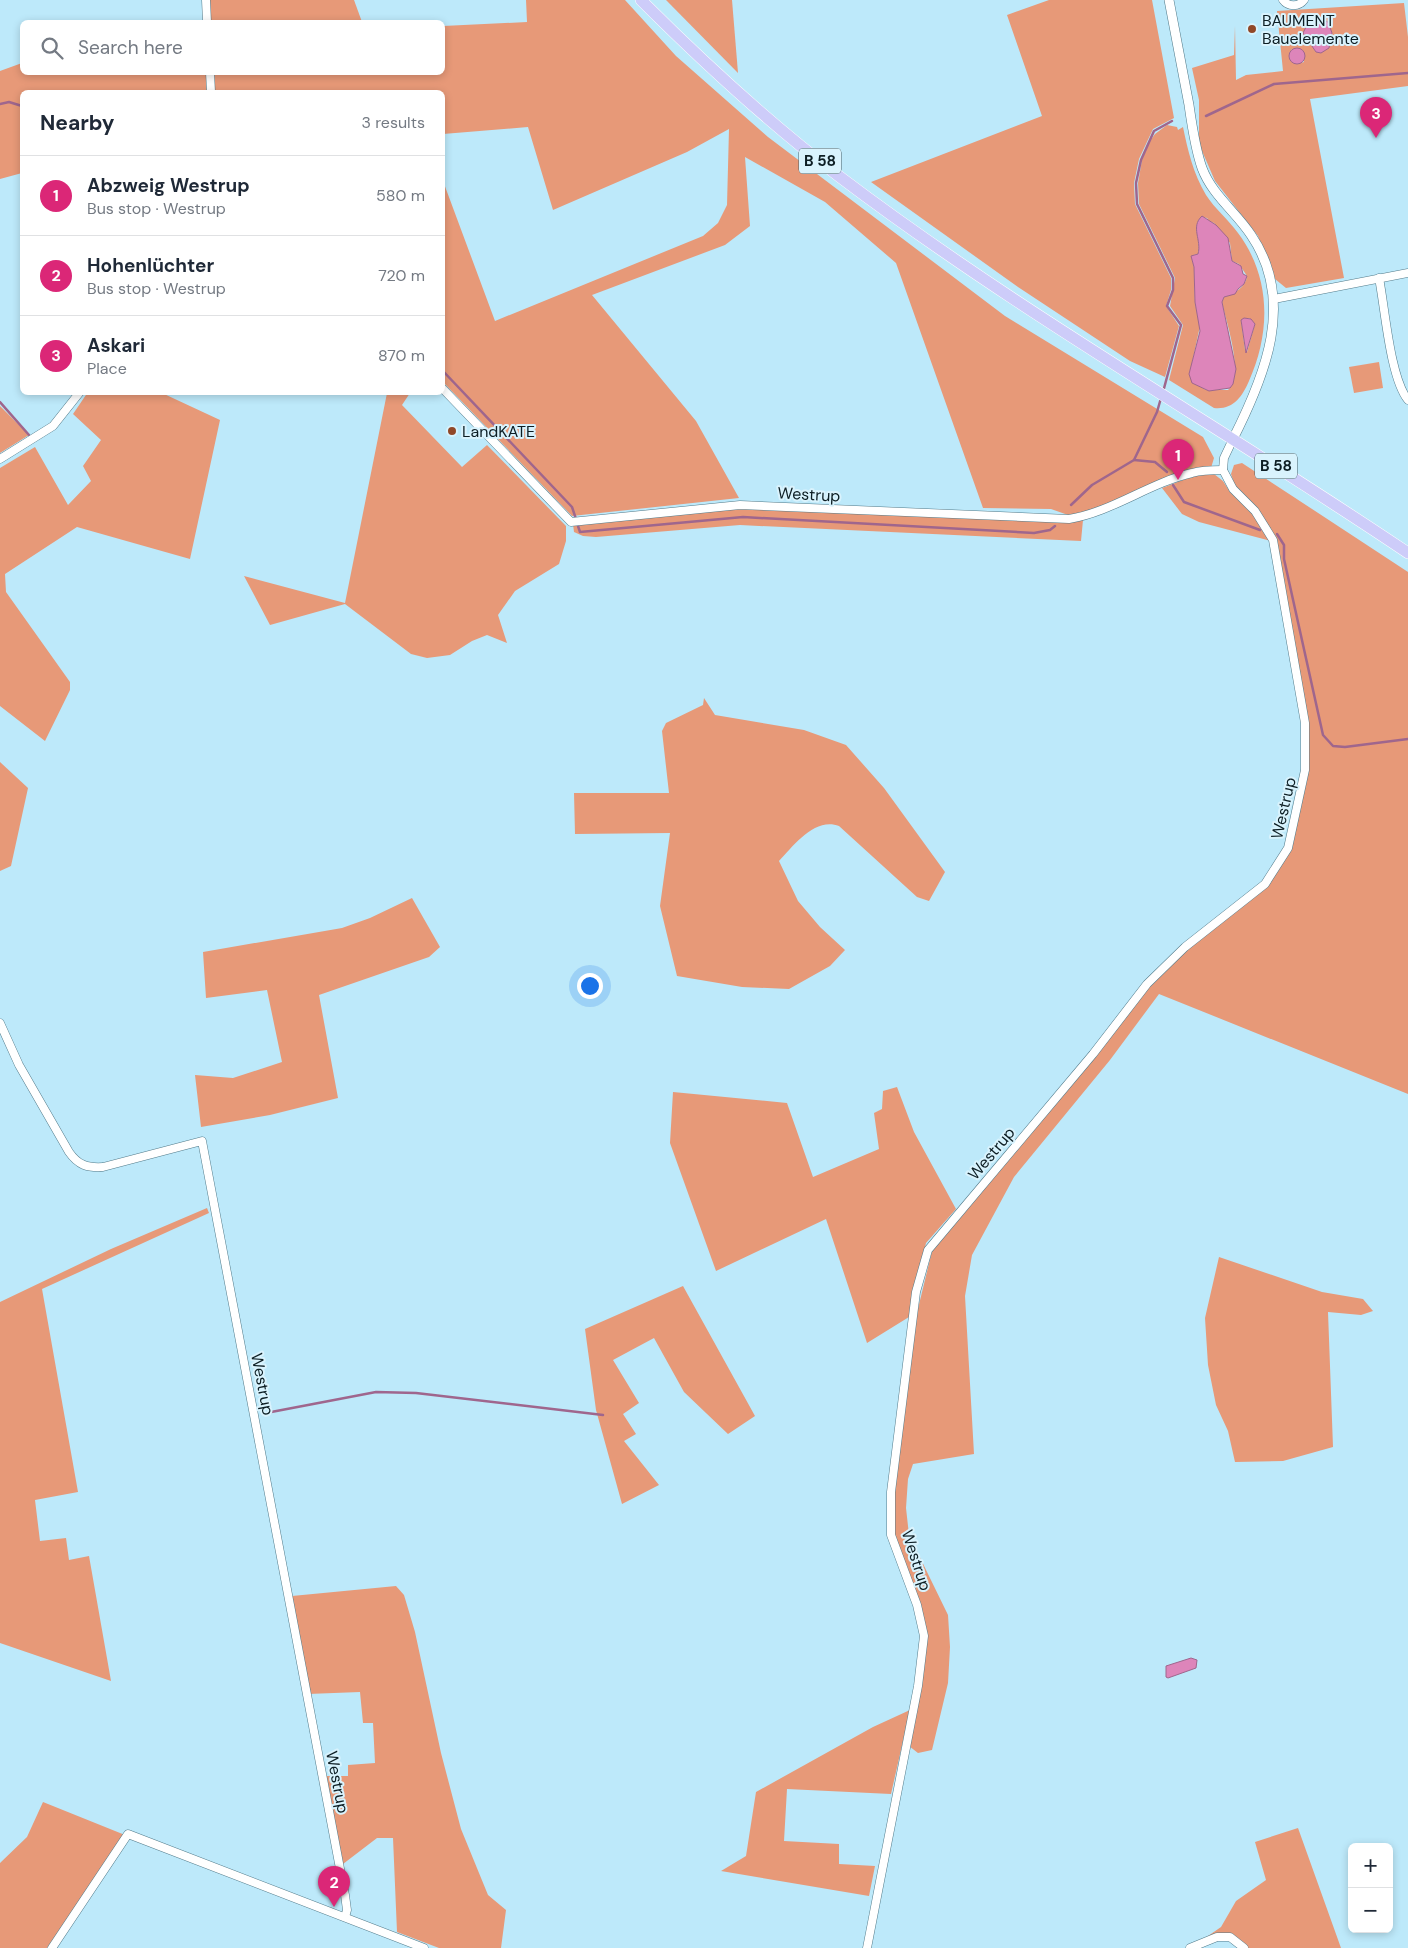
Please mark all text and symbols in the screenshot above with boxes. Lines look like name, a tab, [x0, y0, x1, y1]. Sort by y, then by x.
place label: BAUMENT Bauelemente	[1262, 10, 1359, 49]
search box	[20, 20, 445, 75]
marker: BAUMENT Bauelemente	[1246, 23, 1258, 35]
icon: search	[38, 34, 66, 62]
text: Search here	[78, 35, 183, 60]
pin: 3	[1360, 97, 1392, 138]
text: Nearby	[40, 109, 114, 137]
text: 3 results	[362, 112, 425, 133]
road number: B 58	[799, 148, 841, 174]
text: Abzweig Westrup	[87, 173, 250, 198]
text: 1	[53, 185, 59, 206]
text: 580 m	[376, 185, 425, 206]
text: Bus stop · Westrup	[87, 198, 226, 219]
text: Hohenlüchter	[87, 253, 214, 278]
text: 2	[51, 265, 61, 286]
text: 720 m	[378, 265, 425, 286]
text: Bus stop · Westrup	[87, 278, 226, 299]
text: Askari	[87, 333, 145, 358]
text: 3	[51, 345, 61, 366]
text: 870 m	[378, 345, 425, 366]
text: Place	[87, 358, 127, 379]
place label: LandKATE	[462, 421, 535, 442]
marker: LandKATE	[446, 425, 458, 437]
pin: 1	[1162, 439, 1194, 480]
road number: B 58	[1255, 454, 1297, 478]
street label: Westrup	[777, 482, 841, 507]
street label: Westrup	[1266, 775, 1301, 841]
your location	[577, 973, 603, 999]
street label: Westrup	[963, 1123, 1020, 1184]
street label: Westrup	[246, 1351, 279, 1417]
street label: Westrup	[897, 1527, 936, 1593]
street label: Westrup	[321, 1749, 354, 1815]
map controls	[1348, 1843, 1393, 1933]
button: +	[1348, 1843, 1393, 1888]
pin: 2	[318, 1866, 350, 1907]
button: −	[1348, 1888, 1393, 1933]

